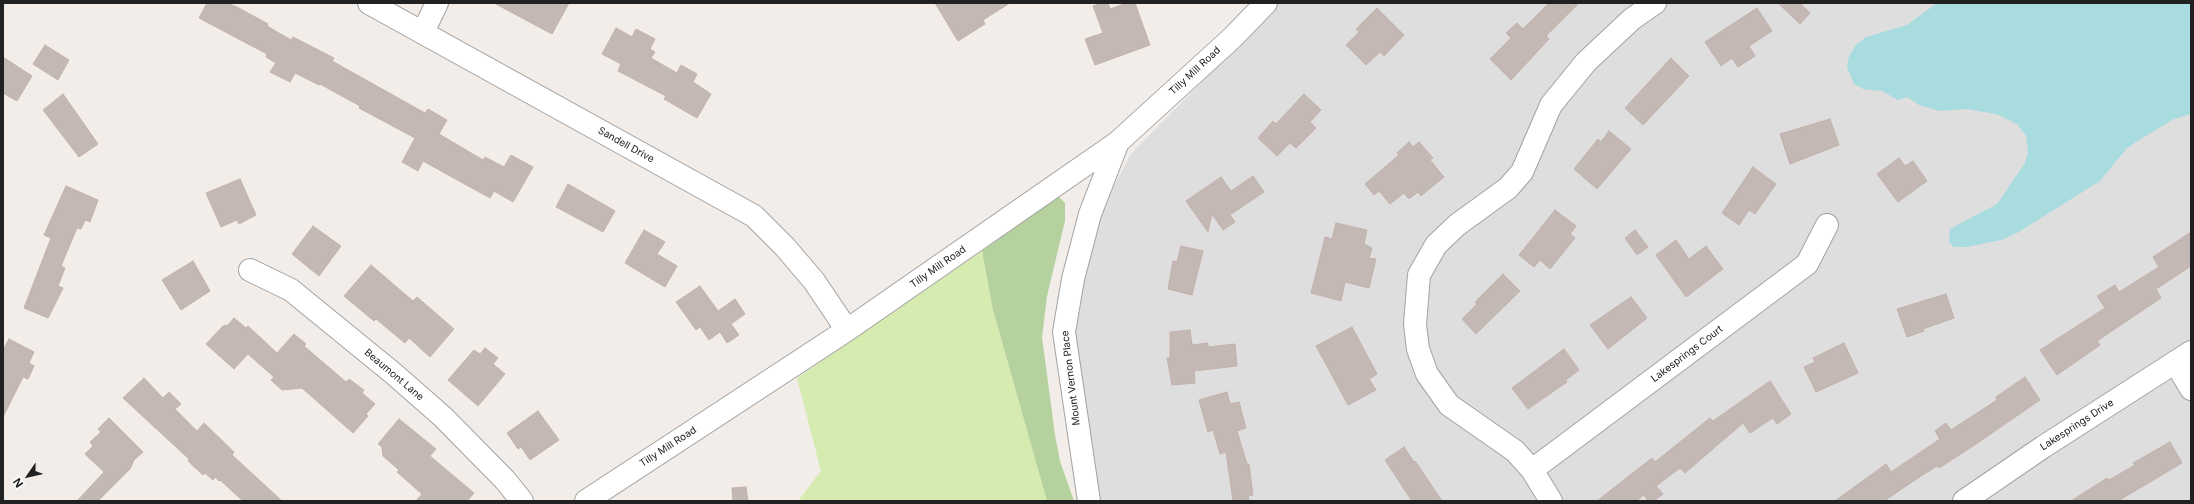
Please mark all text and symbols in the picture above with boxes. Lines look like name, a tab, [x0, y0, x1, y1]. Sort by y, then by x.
street label: Tilly Mill Road	[1167, 44, 1223, 98]
street label: Sandell Drive	[596, 125, 656, 165]
street label: Tilly Mill Road	[908, 243, 968, 291]
street label: Lakesprings Court	[1649, 323, 1725, 385]
street label: Mount Vernon Place	[1059, 330, 1083, 426]
street label: Beaumont Lane	[362, 347, 426, 403]
street label: Lakesprings Drive	[2038, 397, 2116, 453]
street label: Tilly Mill Road	[637, 424, 699, 470]
north arrow	[8, 456, 48, 496]
text: N	[10, 475, 26, 490]

